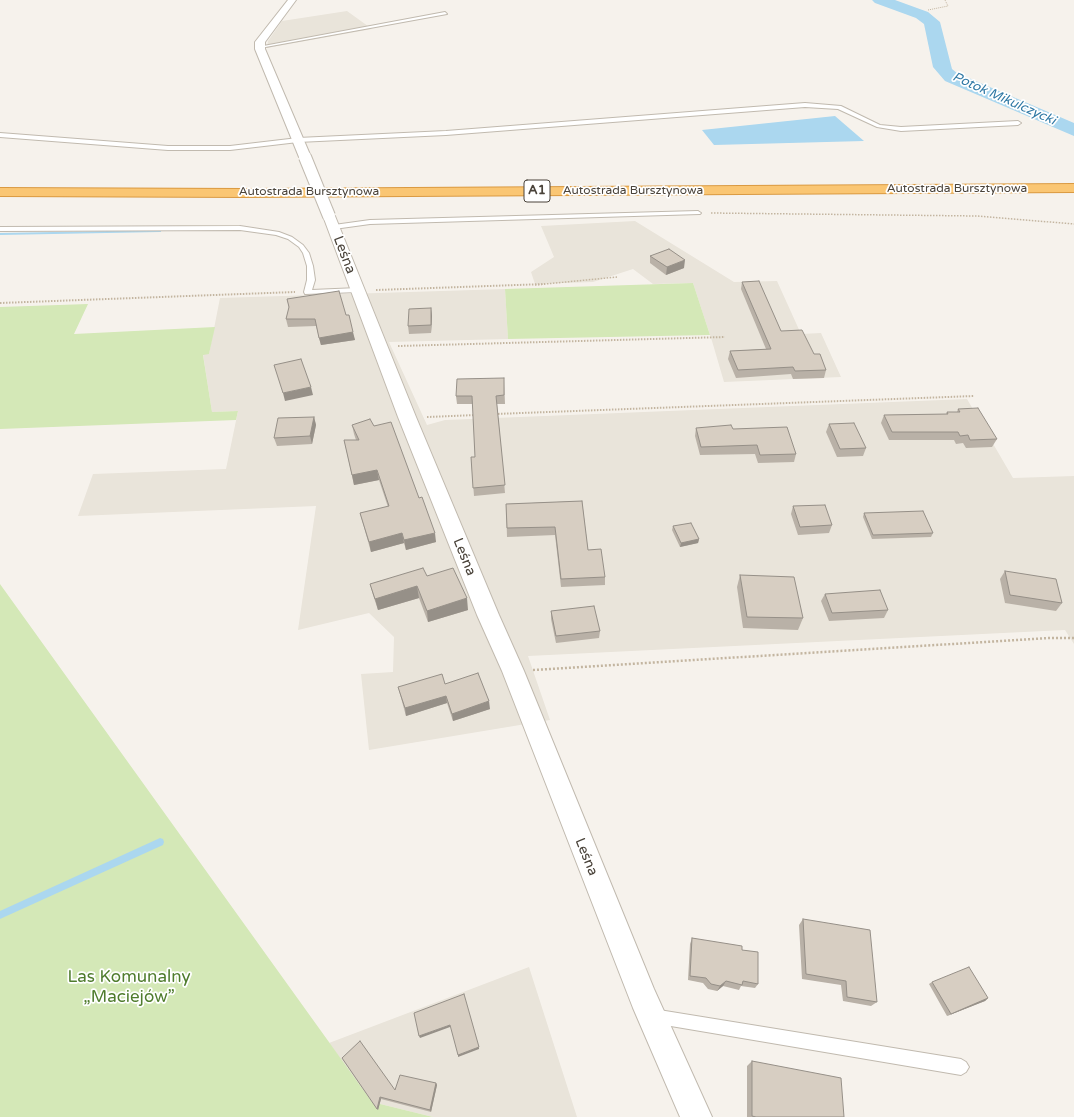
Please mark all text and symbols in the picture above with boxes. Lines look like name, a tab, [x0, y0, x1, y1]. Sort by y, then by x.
water label: Potok Mikulczycki	[950, 69, 1058, 129]
road number: A1	[524, 180, 550, 202]
street label: Autostrada Bursztynowa	[887, 182, 1027, 196]
street label: Autostrada Bursztynowa	[563, 184, 703, 198]
street label: Autostrada Bursztynowa	[239, 185, 379, 199]
street label: Leśna	[329, 234, 359, 276]
street label: Leśna	[449, 536, 479, 578]
street label: Leśna	[571, 836, 601, 878]
park label: Las Komunalny „Maciejów”	[67, 968, 191, 1008]

